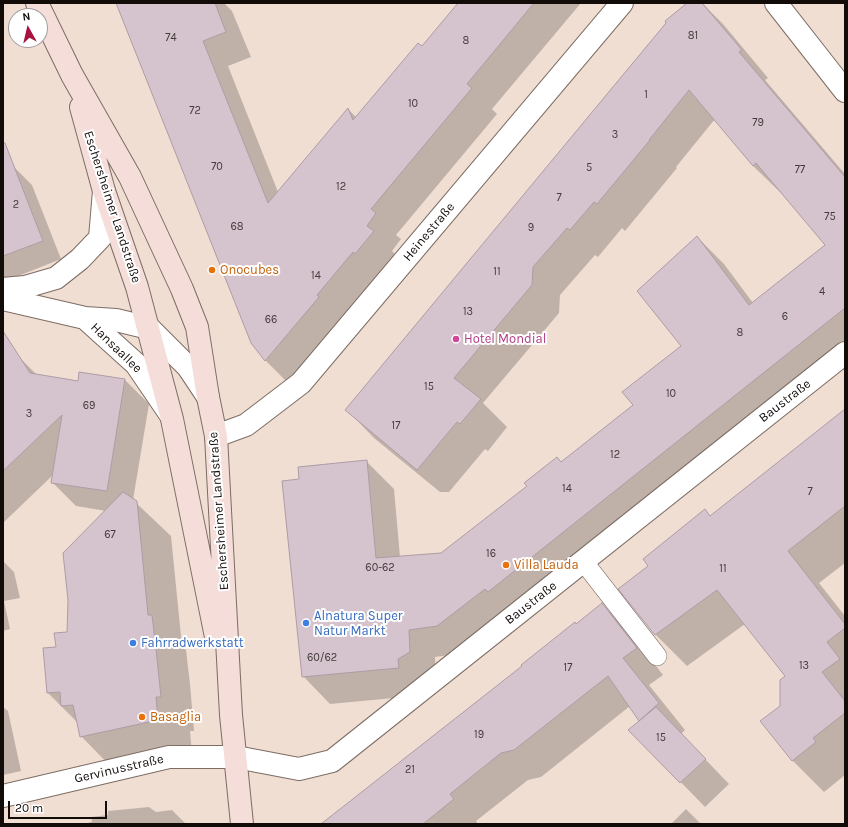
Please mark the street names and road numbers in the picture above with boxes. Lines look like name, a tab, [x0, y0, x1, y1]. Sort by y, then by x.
street label: Eschersheimer Landstraße	[80, 129, 144, 285]
street label: Heinestraße	[400, 199, 458, 265]
street label: Hansaallee	[87, 320, 145, 376]
street label: Baustraße	[756, 376, 814, 426]
street label: Eschersheimer Landstraße	[206, 431, 232, 591]
street label: Baustraße	[502, 578, 560, 628]
street label: Gervinusstraße	[73, 751, 165, 787]

